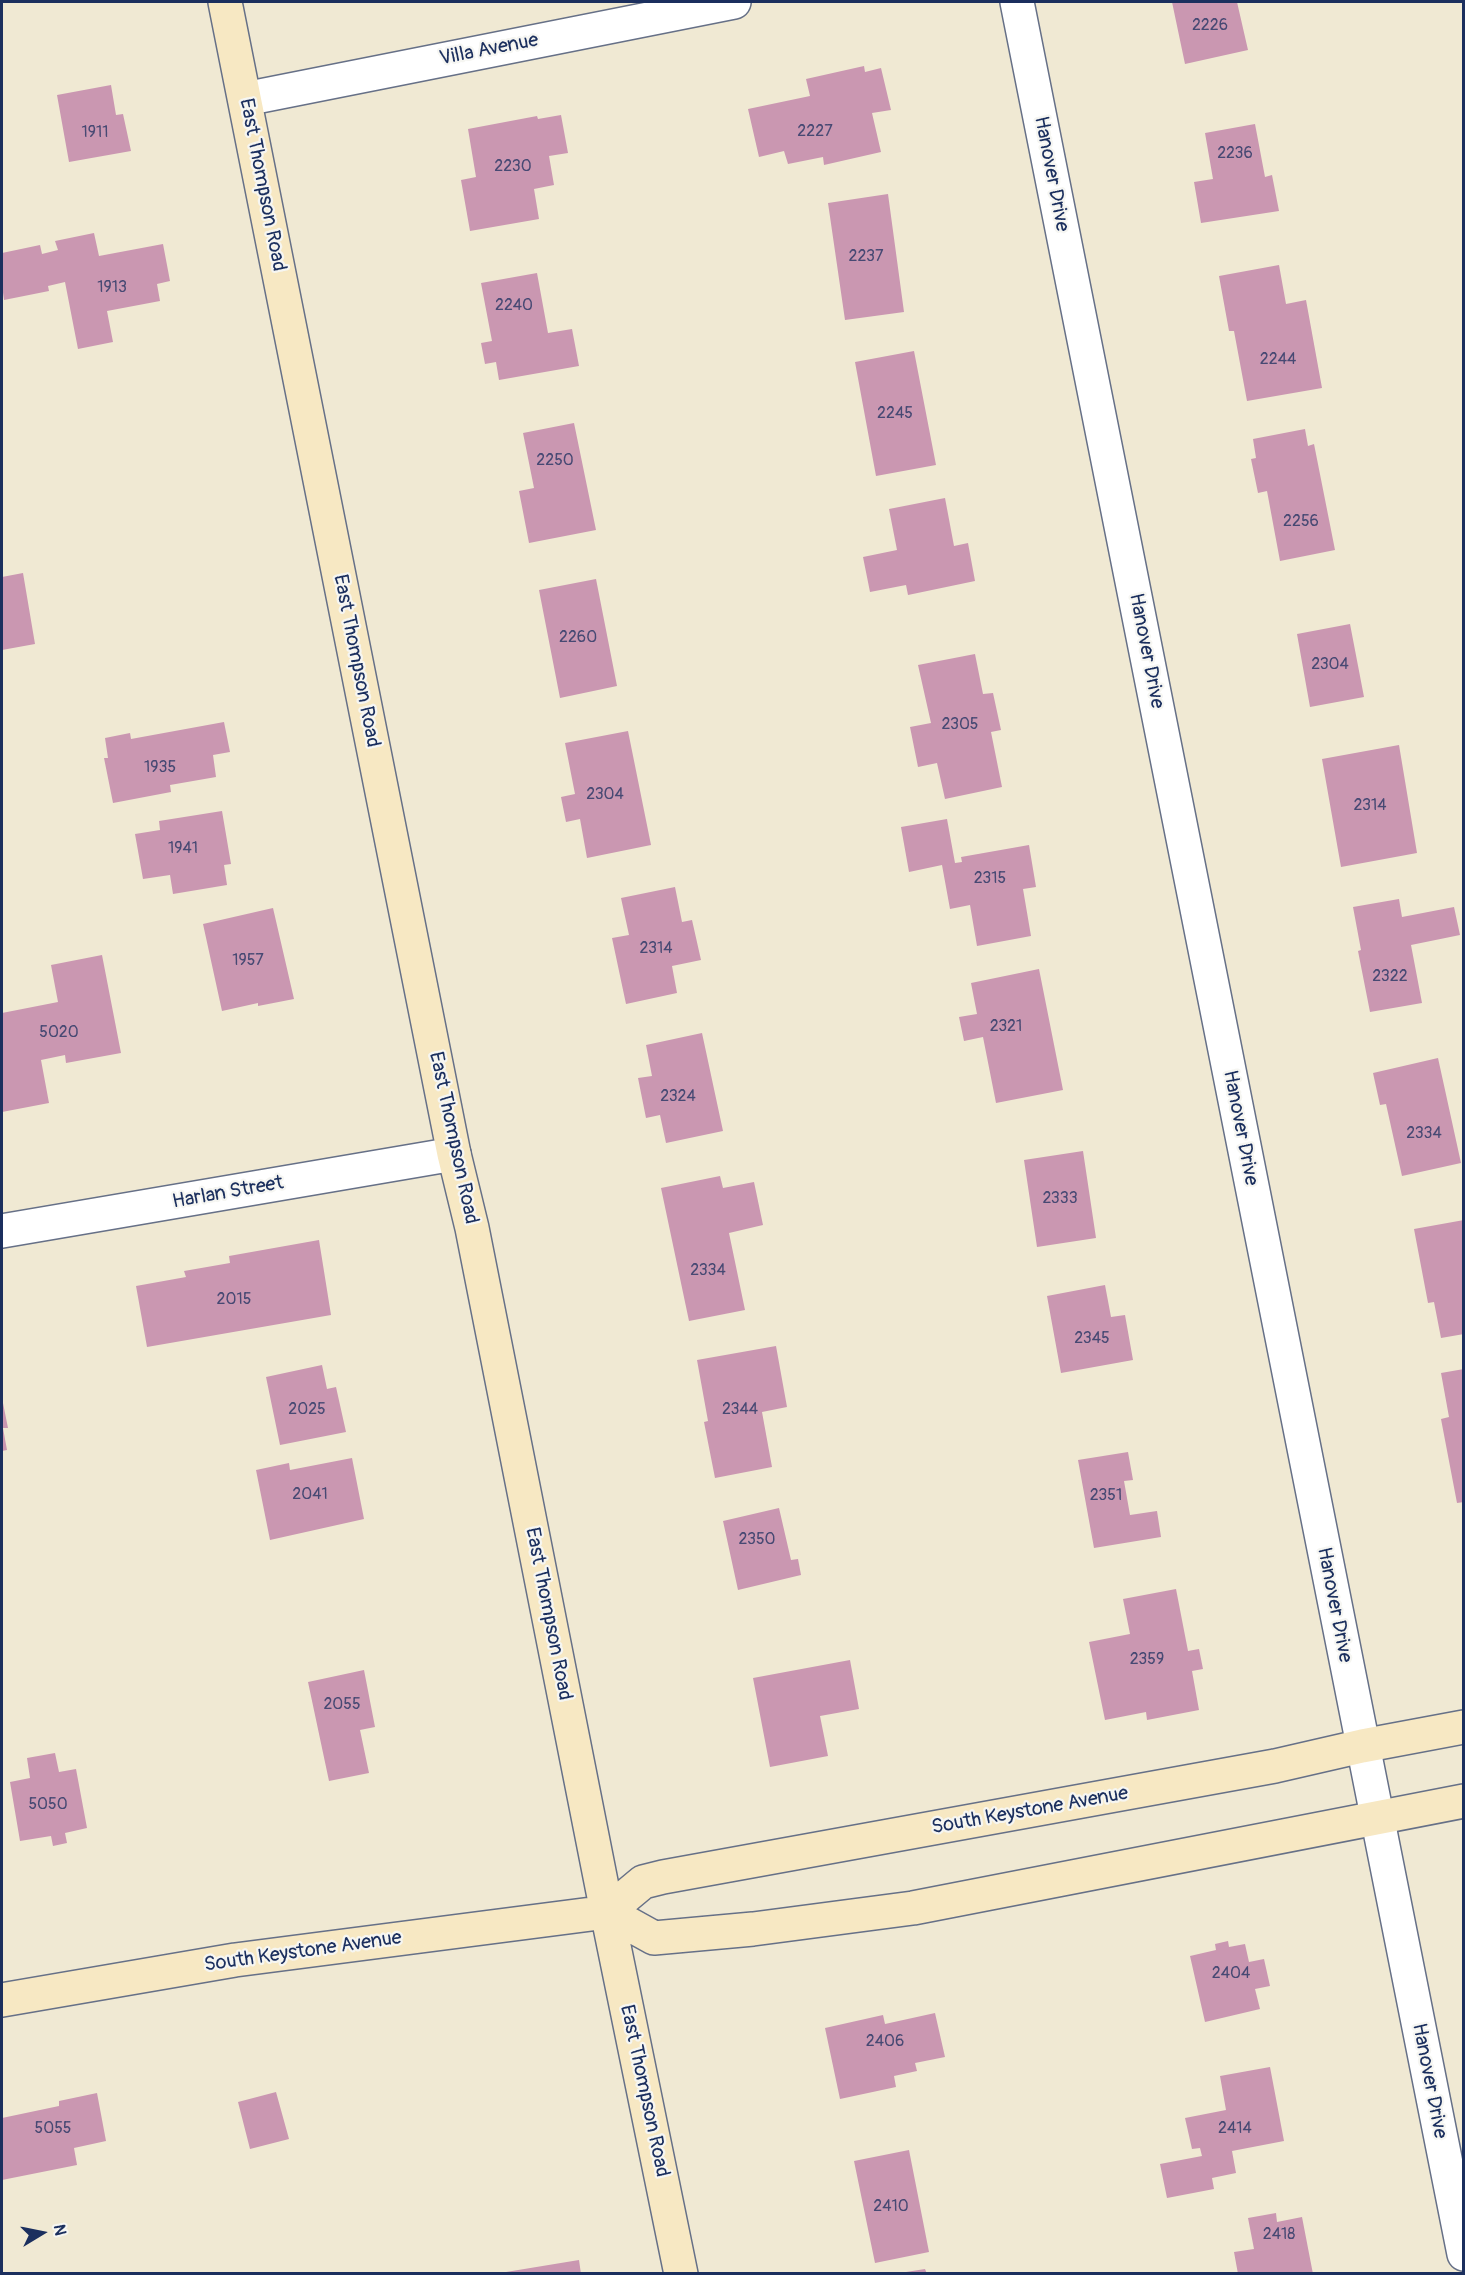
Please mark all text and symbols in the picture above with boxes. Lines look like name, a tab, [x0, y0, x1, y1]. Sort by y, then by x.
house number: 2226	[1192, 16, 1228, 36]
street label: Villa Avenue	[438, 29, 540, 71]
street label: East Thompson Road	[233, 97, 291, 273]
street label: Hanover Drive	[1028, 114, 1074, 234]
house number: 2227	[797, 122, 833, 142]
house number: 1911	[81, 123, 109, 143]
house number: 2236	[1217, 144, 1253, 164]
house number: 2230	[494, 157, 532, 177]
house number: 2237	[849, 247, 883, 267]
house number: 1913	[97, 278, 127, 298]
house number: 2240	[495, 296, 533, 316]
house number: 2244	[1260, 350, 1296, 370]
house number: 2245	[877, 404, 913, 424]
house number: 2250	[536, 451, 574, 471]
house number: 2256	[1283, 512, 1319, 532]
street label: East Thompson Road	[327, 573, 385, 749]
street label: Hanover Drive	[1123, 591, 1169, 711]
house number: 2260	[559, 628, 597, 648]
house number: 2304	[1311, 655, 1349, 675]
house number: 2305	[942, 715, 978, 735]
house number: 1935	[144, 758, 176, 778]
house number: 2304	[586, 785, 624, 805]
house number: 2314	[1354, 796, 1386, 816]
house number: 1941	[168, 839, 198, 859]
house number: 2315	[974, 869, 1006, 889]
house number: 2314	[640, 939, 672, 959]
house number: 1957	[232, 951, 264, 971]
house number: 2322	[1372, 967, 1408, 987]
house number: 2321	[990, 1017, 1022, 1037]
house number: 5020	[39, 1023, 79, 1043]
street label: East Thompson Road	[423, 1050, 483, 1226]
street label: Hanover Drive	[1217, 1068, 1263, 1188]
house number: 2324	[660, 1087, 696, 1107]
house number: 2334	[1406, 1124, 1442, 1144]
street label: Harlan Street	[171, 1171, 285, 1215]
house number: 2333	[1042, 1189, 1078, 1209]
house number: 2334	[690, 1261, 726, 1281]
house number: 2015	[217, 1290, 251, 1310]
house number: 2345	[1074, 1329, 1110, 1349]
house number: 2025	[288, 1400, 326, 1420]
house number: 2344	[722, 1400, 758, 1420]
house number: 2041	[292, 1485, 328, 1505]
house number: 2351	[1090, 1486, 1122, 1506]
street label: East Thompson Road	[519, 1526, 577, 1702]
house number: 2350	[739, 1530, 775, 1550]
street label: Hanover Drive	[1311, 1545, 1357, 1665]
house number: 2359	[1130, 1650, 1164, 1670]
house number: 2055	[323, 1695, 361, 1715]
street label: South Keystone Avenue	[930, 1782, 1130, 1840]
house number: 5050	[28, 1795, 68, 1815]
street label: South Keystone Avenue	[203, 1926, 403, 1978]
house number: 2404	[1212, 1964, 1250, 1984]
street label: East Thompson Road	[614, 2003, 674, 2179]
street label: Hanover Drive	[1406, 2021, 1452, 2141]
house number: 2406	[866, 2032, 904, 2052]
house number: 5055	[35, 2119, 71, 2139]
house number: 2414	[1218, 2119, 1252, 2139]
house number: 2410	[873, 2197, 909, 2217]
north arrow	[12, 2203, 72, 2263]
text: N	[49, 2223, 71, 2237]
house number: 2418	[1263, 2225, 1295, 2245]

